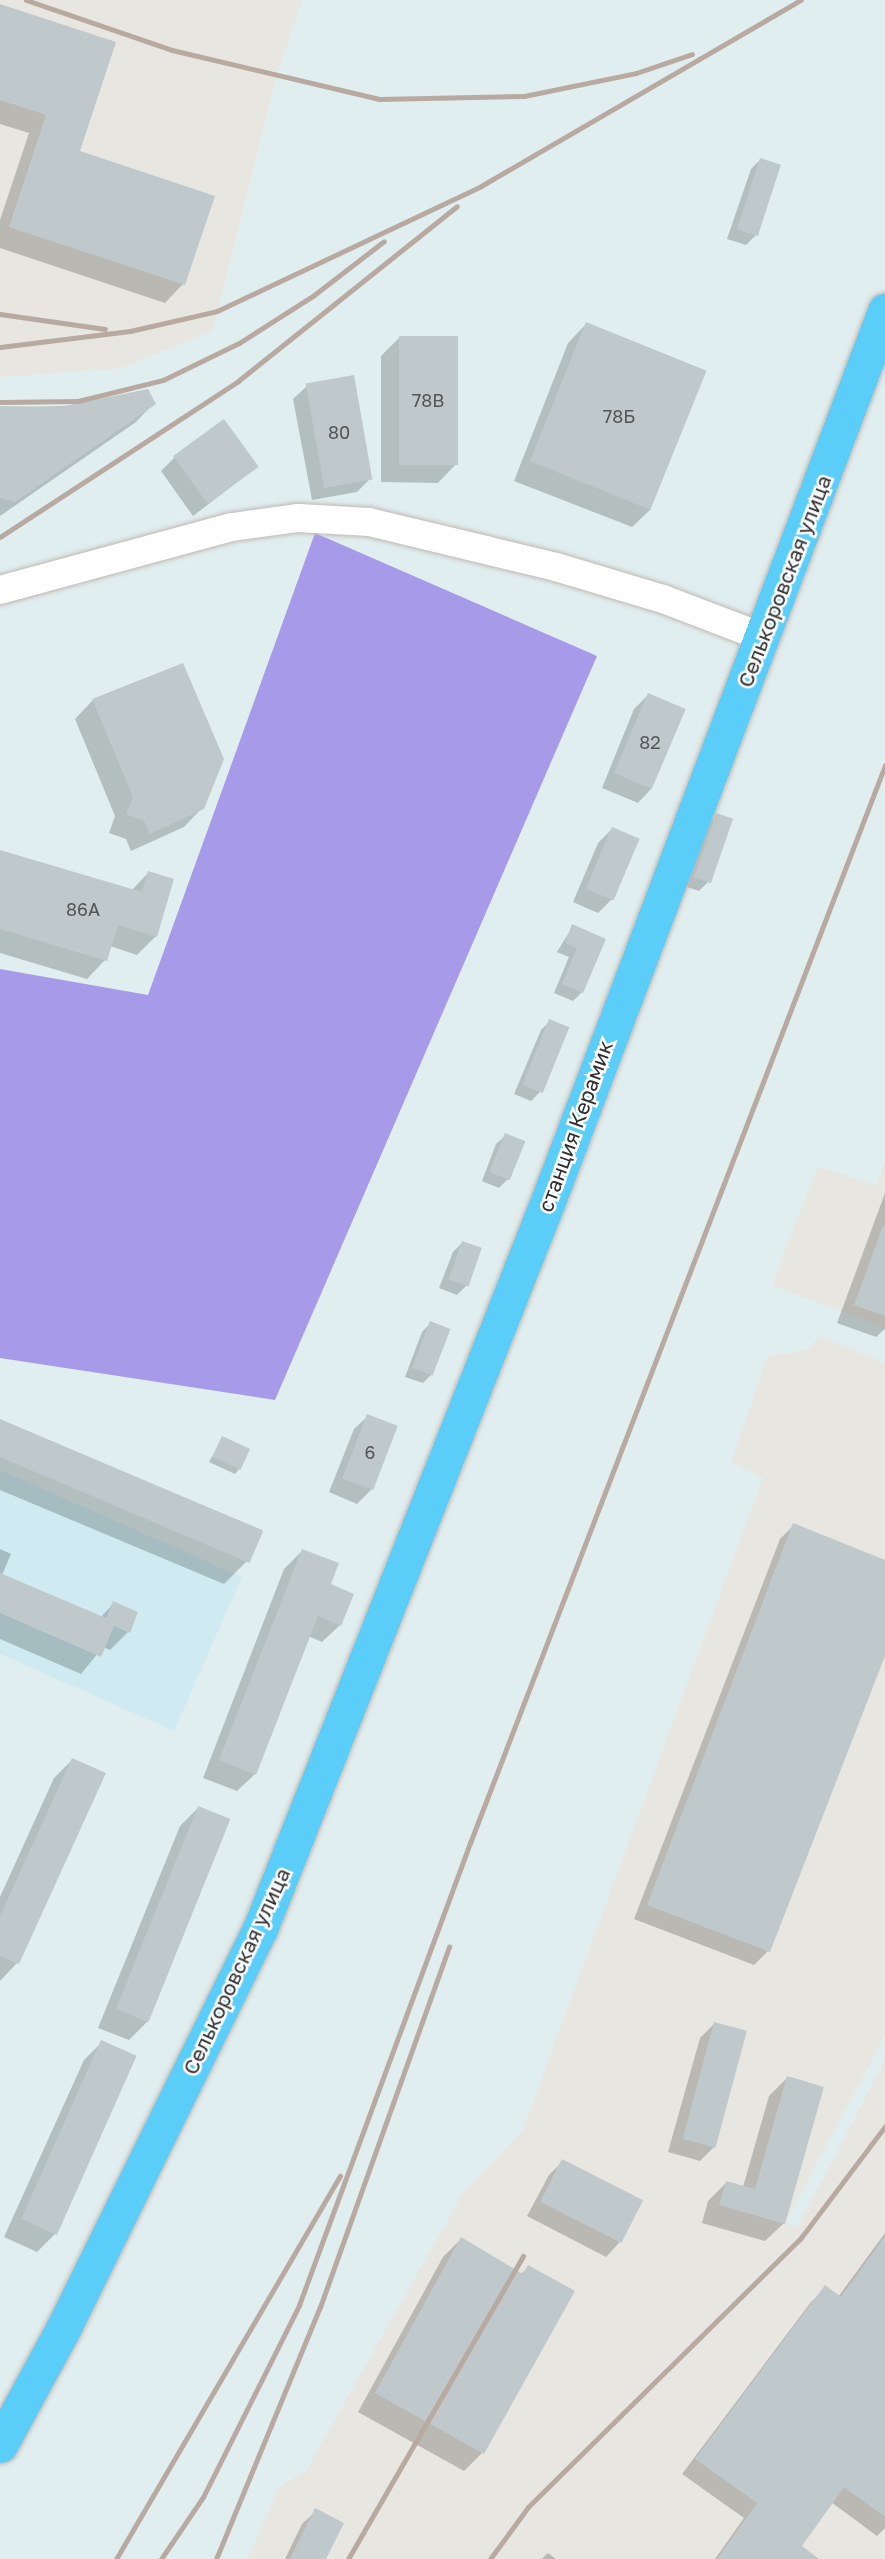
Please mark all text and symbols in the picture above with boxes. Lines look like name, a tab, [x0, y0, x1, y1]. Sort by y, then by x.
house number: 78В	[412, 389, 444, 411]
house number: 78Б	[603, 405, 635, 427]
house number: 80	[328, 421, 350, 443]
street label: Селькоровская улица	[732, 471, 836, 691]
house number: 82	[639, 731, 661, 753]
house number: 86А	[66, 898, 100, 920]
street label: станция Керамик	[532, 1037, 618, 1215]
house number: 6	[365, 1441, 375, 1463]
street label: Селькоровская улица	[177, 1864, 295, 2078]

